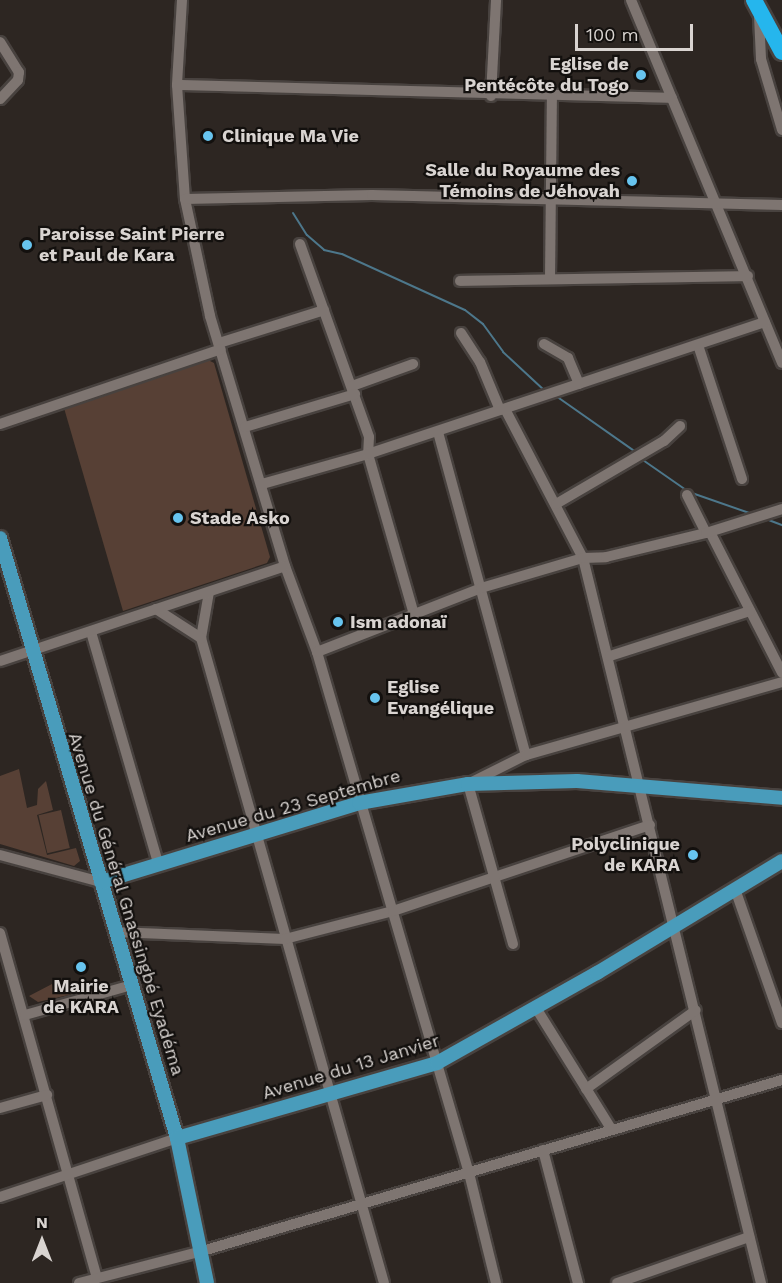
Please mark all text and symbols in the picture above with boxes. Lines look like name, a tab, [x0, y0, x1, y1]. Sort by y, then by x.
scale bar	[578, 12, 696, 50]
text: 100 m	[586, 24, 639, 45]
place label: Eglise de Pentécôte du Togo	[464, 54, 629, 97]
marker: Eglise de Pentécôte du Togo	[634, 68, 648, 82]
place label: Clinique Ma Vie	[222, 125, 360, 147]
marker: Clinique Ma Vie	[199, 127, 217, 145]
place label: Salle du Royaume des Témoins de Jéhovah	[425, 160, 620, 202]
marker: Salle du Royaume des Témoins de Jéhovah	[625, 174, 639, 188]
place label: Paroisse Saint Pierre et Paul de Kara	[39, 224, 225, 266]
marker: Paroisse Saint Pierre et Paul de Kara	[20, 238, 34, 252]
place label: Stade Asko	[190, 507, 290, 529]
marker: Stade Asko	[171, 511, 185, 525]
place label: Ism adonaï	[350, 611, 447, 633]
marker: Ism adonaï	[331, 615, 345, 629]
place label: Eglise Evangélique	[387, 677, 494, 720]
marker: Eglise Evangélique	[368, 691, 382, 705]
street label: Avenue du Général Gnassingbé Eyadéma	[63, 730, 189, 1078]
street label: Avenue du 23 Septembre	[183, 765, 403, 847]
place label: Polyclinique de KARA	[571, 834, 680, 876]
marker: Polyclinique de KARA	[684, 846, 702, 864]
marker: Mairie de KARA	[74, 960, 88, 974]
place label: Mairie de KARA	[43, 976, 119, 1018]
street label: Avenue du 13 Janvier	[259, 1030, 443, 1104]
north arrow	[12, 1211, 72, 1271]
text: N	[36, 1213, 48, 1232]

